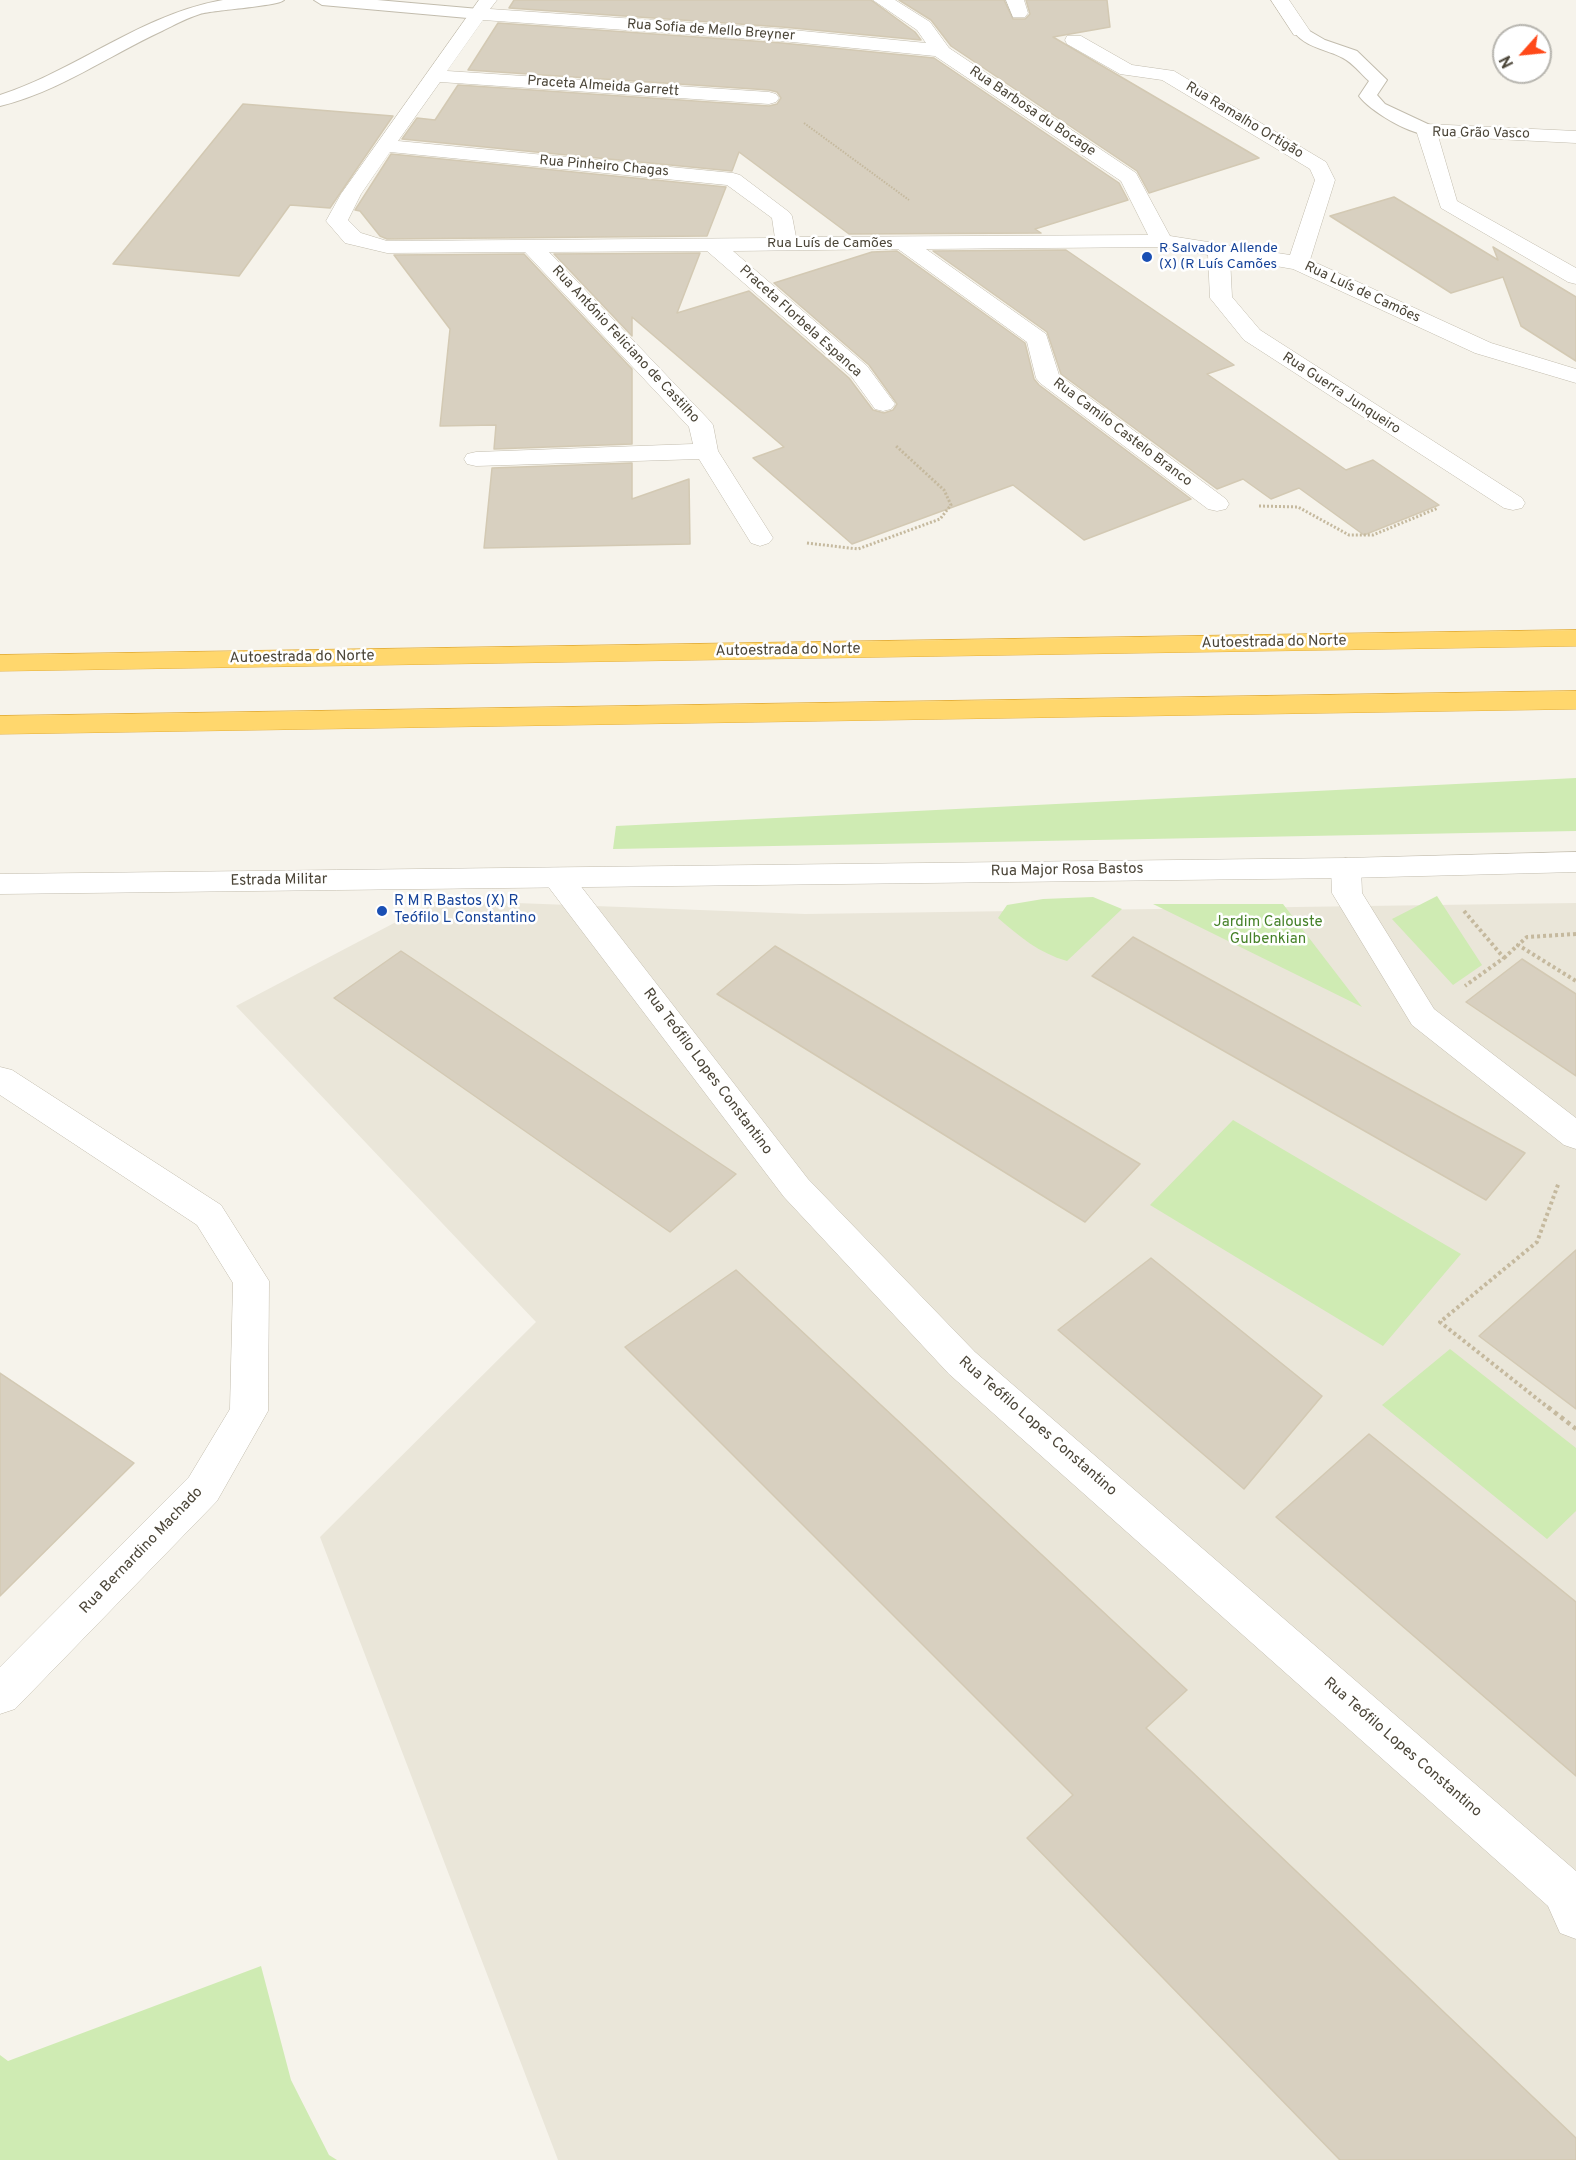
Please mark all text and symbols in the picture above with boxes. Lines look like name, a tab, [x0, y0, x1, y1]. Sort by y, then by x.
street label: Rua Sofia de Mello Breyner	[626, 17, 796, 45]
north arrow	[1492, 24, 1552, 84]
text: N	[1496, 52, 1519, 71]
street label: Rua Barbosa du Bocage	[966, 63, 1098, 161]
street label: Praceta Almeida Garrett	[527, 73, 679, 101]
street label: Rua Ramalho Ortigão	[1182, 79, 1306, 163]
street label: Rua Grão Vasco	[1432, 125, 1530, 143]
street label: Rua Pinheiro Chagas	[539, 153, 669, 181]
street label: Rua Luís de Camões	[767, 236, 893, 252]
place label: R Salvador Allende (X) (R Luís Camões	[1159, 241, 1278, 274]
marker: R Salvador Allende (X) (R Luís Camões	[1140, 250, 1154, 264]
street label: Rua Luís de Camões	[1301, 259, 1423, 327]
street label: Rua António Feliciano de Castilho	[548, 263, 702, 427]
street label: Praceta Florbela Espanca	[735, 263, 865, 381]
street label: Rua Guerra Junqueiro	[1279, 350, 1403, 438]
street label: Rua Camilo Castelo Branco	[1049, 375, 1195, 491]
street label: Autoestrada do Norte	[1201, 633, 1347, 653]
street label: Autoestrada do Norte	[715, 641, 861, 661]
street label: Autoestrada do Norte	[229, 648, 375, 668]
street label: Rua Major Rosa Bastos	[990, 861, 1144, 881]
street label: Estrada Militar	[230, 871, 328, 891]
place label: R M R Bastos (X) R Teófilo L Constantino	[394, 893, 536, 928]
marker: R M R Bastos (X) R Teófilo L Constantino	[375, 904, 389, 918]
park label: Jardim Calouste Gulbenkian	[1213, 914, 1323, 949]
street label: Rua Teófilo Lopes Constantino	[638, 985, 776, 1159]
street label: Rua Teófilo Lopes Constantino	[954, 1353, 1120, 1501]
street label: Rua Bernardino Machado	[77, 1484, 207, 1618]
street label: Rua Teófilo Lopes Constantino	[1319, 1674, 1485, 1822]

